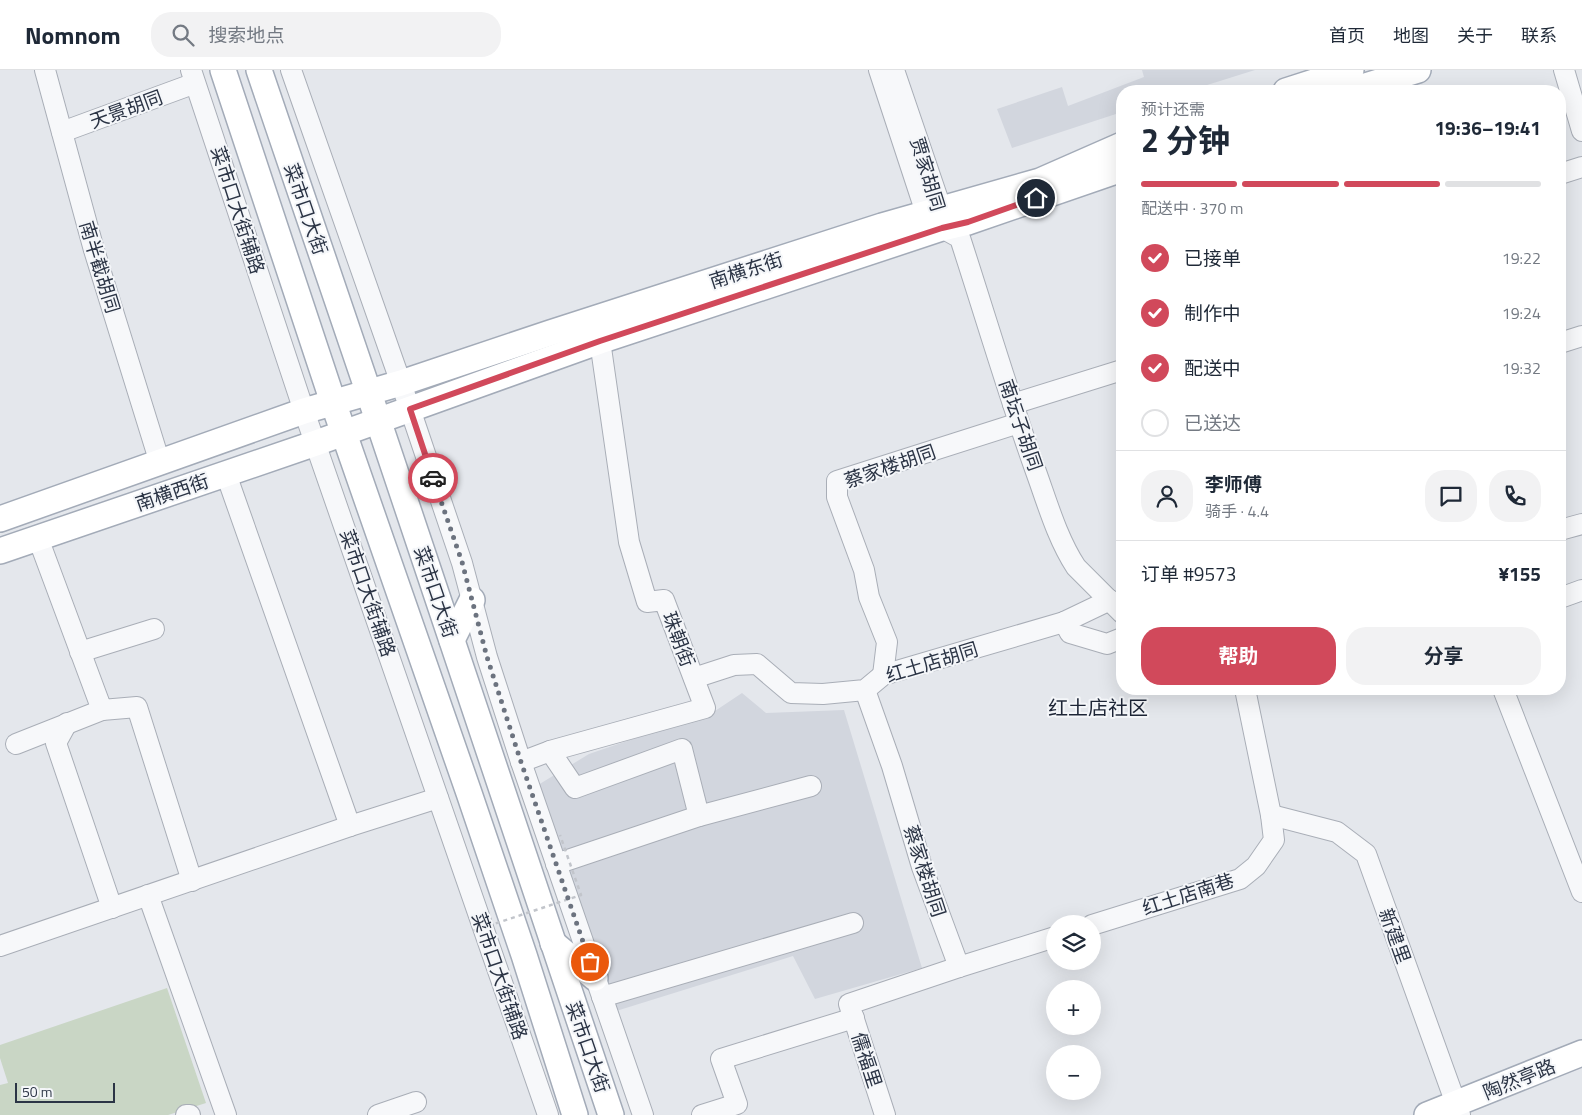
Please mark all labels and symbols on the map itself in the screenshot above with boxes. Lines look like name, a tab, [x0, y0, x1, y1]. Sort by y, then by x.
street label: 天景胡同	[85, 82, 167, 135]
street label: 贾家胡同	[903, 133, 953, 214]
street label: 菜市口大街辅路	[204, 142, 273, 278]
street label: 菜市口大街	[277, 159, 336, 258]
pin	[1015, 177, 1057, 219]
street label: 南半截胡同	[73, 217, 128, 317]
street label: 南横东街	[705, 244, 786, 295]
street label: 南坛子胡同	[992, 375, 1051, 474]
street label: 蔡家楼胡同	[840, 436, 939, 495]
courier	[408, 453, 458, 503]
street label: 南横西街	[131, 465, 212, 518]
street label: 菜市口大街辅路	[333, 525, 404, 660]
street label: 菜市口大街	[407, 542, 466, 641]
street label: 珠朝街	[656, 607, 703, 671]
street label: 红土店胡同	[882, 634, 982, 689]
district label: 红土店社区	[1048, 692, 1148, 723]
street label: 蔡家楼胡同	[897, 821, 954, 921]
street label: 红土店南巷	[1138, 865, 1238, 922]
street label: 新建里	[1372, 904, 1419, 968]
street label: 菜市口大街辅路	[465, 908, 536, 1043]
pin	[569, 941, 611, 983]
street label: 菜市口大街	[559, 997, 618, 1096]
street label: 儒福里	[845, 1028, 890, 1091]
street label: 陶然亭路	[1478, 1051, 1559, 1106]
scale bar	[15, 1080, 115, 1103]

